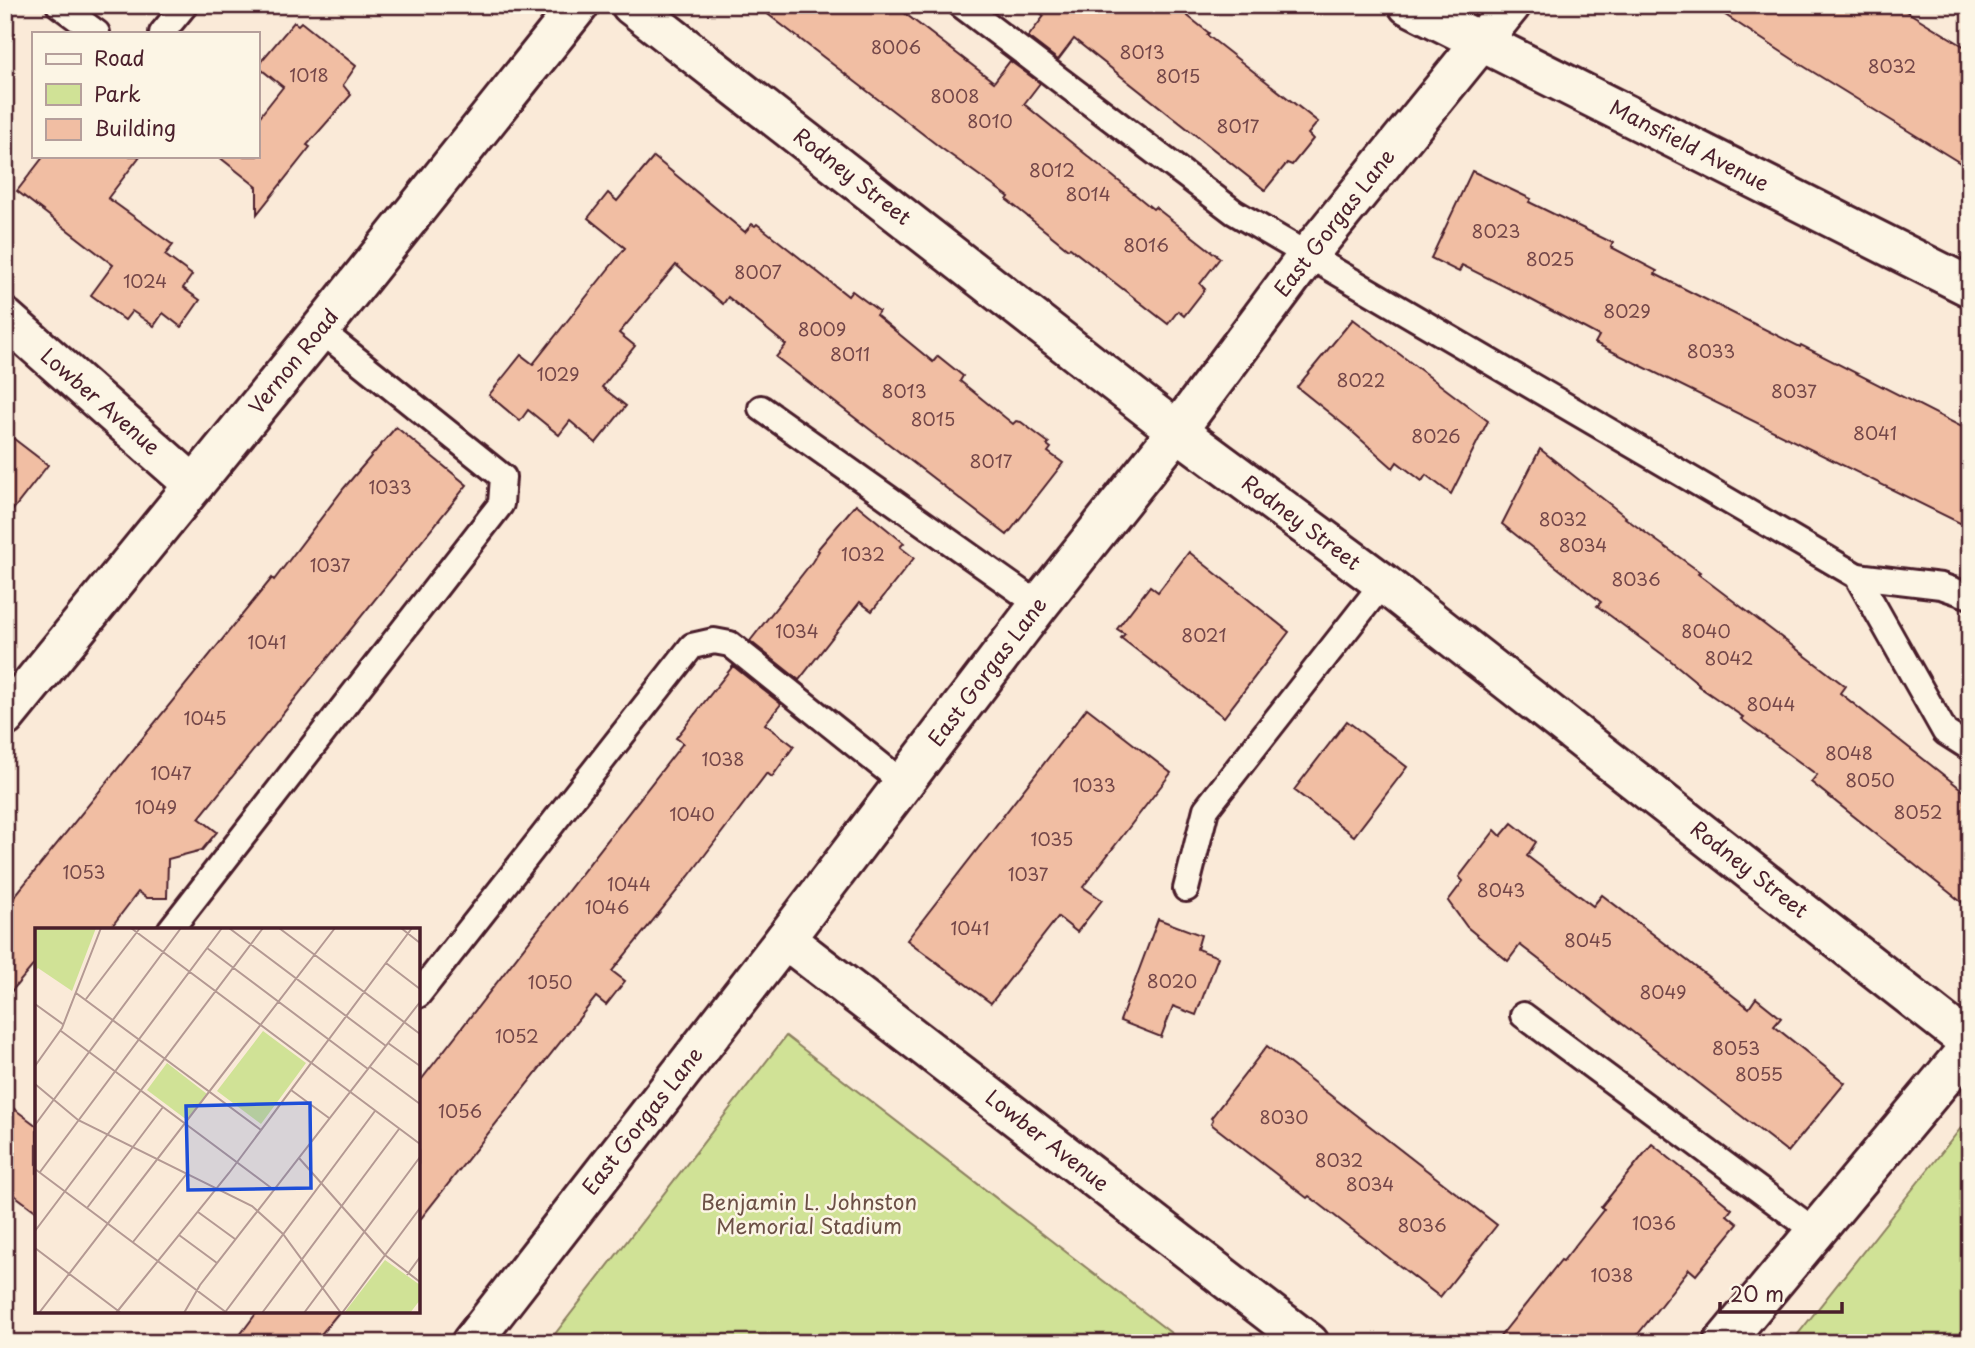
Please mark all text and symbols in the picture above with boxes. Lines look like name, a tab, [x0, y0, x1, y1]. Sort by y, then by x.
legend	[32, 32, 259, 158]
house number: 8006	[871, 33, 921, 60]
house number: 8013	[1119, 38, 1165, 65]
text: Road	[94, 41, 145, 73]
house number: 8032	[1868, 52, 1916, 79]
house number: 1018	[289, 61, 329, 88]
house number: 8015	[1156, 62, 1200, 89]
text: Park	[94, 77, 141, 109]
house number: 8008	[931, 82, 979, 109]
street label: Mansfield Avenue	[1605, 90, 1775, 198]
house number: 8010	[967, 107, 1013, 134]
text: Building	[94, 111, 176, 143]
house number: 8017	[1217, 112, 1260, 139]
street label: Rodney Street	[787, 119, 919, 232]
street label: East Gorgas Lane	[1265, 141, 1402, 303]
house number: 8012	[1029, 156, 1075, 183]
house number: 8014	[1065, 180, 1111, 207]
house number: 8023	[1472, 217, 1520, 244]
house number: 8016	[1123, 231, 1169, 258]
house number: 8025	[1526, 245, 1574, 272]
house number: 8007	[734, 258, 782, 285]
house number: 1024	[123, 267, 167, 294]
house number: 8029	[1603, 297, 1651, 324]
street label: Vernon Road	[240, 301, 345, 421]
house number: 8009	[798, 315, 846, 342]
house number: 8033	[1687, 337, 1735, 364]
street label: Lowber Avenue	[34, 339, 168, 462]
house number: 8011	[830, 340, 870, 367]
house number: 1029	[537, 360, 579, 387]
house number: 8022	[1337, 366, 1385, 393]
house number: 8013	[881, 377, 927, 404]
house number: 8037	[1771, 377, 1817, 404]
house number: 8015	[911, 405, 955, 432]
house number: 8041	[1853, 419, 1897, 446]
house number: 8026	[1411, 422, 1461, 449]
house number: 8017	[970, 447, 1013, 474]
street label: Rodney Street	[1236, 466, 1369, 577]
house number: 1033	[368, 473, 412, 500]
house number: 8032	[1539, 505, 1587, 532]
house number: 8034	[1559, 531, 1607, 558]
house number: 1032	[841, 540, 885, 567]
house number: 1037	[310, 551, 351, 578]
house number: 8036	[1611, 565, 1661, 592]
street label: East Gorgas Lane	[919, 589, 1053, 753]
house number: 1034	[775, 617, 819, 644]
house number: 8040	[1681, 617, 1731, 644]
house number: 8021	[1181, 621, 1227, 648]
house number: 1041	[248, 628, 286, 655]
house number: 8042	[1705, 644, 1753, 671]
house number: 8044	[1747, 690, 1796, 717]
house number: 1045	[183, 704, 227, 731]
house number: 8048	[1825, 739, 1873, 766]
house number: 1038	[702, 745, 744, 772]
house number: 1047	[150, 759, 192, 786]
house number: 8050	[1845, 766, 1895, 793]
house number: 1033	[1072, 771, 1116, 798]
house number: 1049	[135, 793, 177, 820]
house number: 8052	[1894, 798, 1942, 825]
house number: 1040	[669, 800, 715, 827]
street label: Rodney Street	[1684, 812, 1816, 925]
house number: 1035	[1031, 825, 1073, 852]
house number: 1053	[63, 858, 105, 885]
house number: 1037	[1008, 860, 1049, 887]
house number: 1044	[607, 870, 651, 897]
house number: 8043	[1477, 876, 1525, 903]
house number: 1046	[585, 893, 629, 920]
house number: 1041	[951, 914, 989, 941]
house number: 8045	[1564, 926, 1612, 953]
inset map	[35, 928, 420, 1313]
house number: 8020	[1147, 967, 1197, 994]
house number: 1050	[528, 968, 572, 995]
house number: 8049	[1639, 978, 1687, 1005]
house number: 1052	[495, 1022, 539, 1049]
house number: 8053	[1712, 1034, 1760, 1061]
street label: East Gorgas Lane	[573, 1039, 710, 1201]
house number: 8055	[1735, 1060, 1783, 1087]
street label: Lowber Avenue	[980, 1081, 1117, 1198]
house number: 1056	[438, 1097, 482, 1124]
house number: 8030	[1260, 1103, 1309, 1130]
house number: 8032	[1315, 1146, 1363, 1173]
house number: 8034	[1346, 1170, 1394, 1197]
park label: Benjamin L. Johnston Memorial Stadium	[701, 1185, 917, 1241]
house number: 1036	[1632, 1209, 1676, 1236]
house number: 8036	[1397, 1211, 1447, 1238]
house number: 1038	[1591, 1261, 1633, 1288]
scale bar	[1720, 1271, 1842, 1315]
text: 20 m	[1730, 1277, 1784, 1309]

